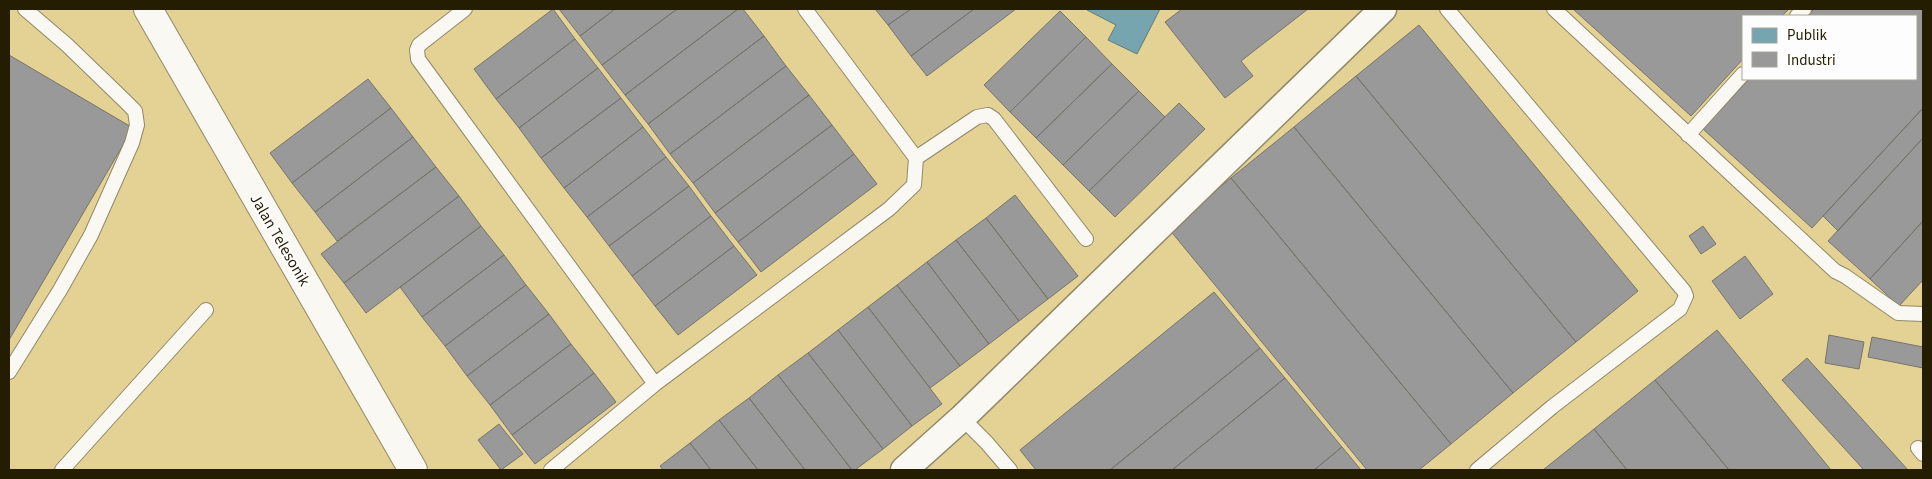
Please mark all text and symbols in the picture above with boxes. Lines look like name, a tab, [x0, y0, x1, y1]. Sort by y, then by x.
legend	[1742, 15, 1917, 80]
text: Publik	[1787, 25, 1827, 46]
text: Industri	[1787, 50, 1836, 71]
street label: Jalan Telesonik	[245, 190, 315, 290]

